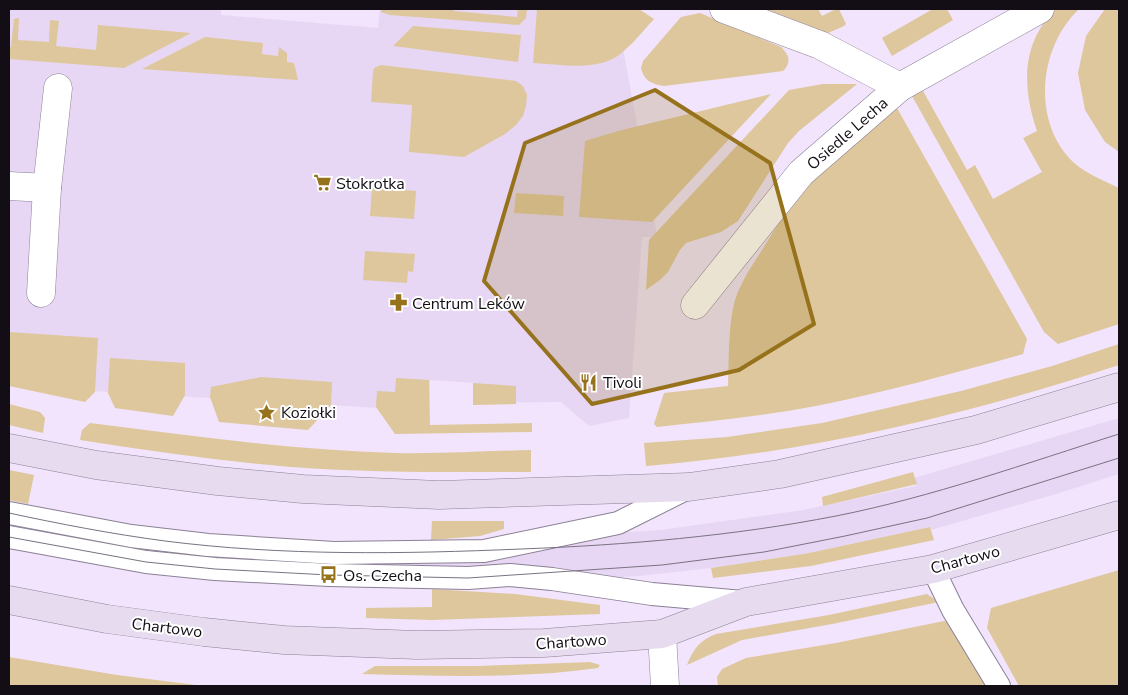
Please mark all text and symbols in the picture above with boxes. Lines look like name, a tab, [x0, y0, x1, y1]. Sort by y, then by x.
street label: Osiedle Lecha	[802, 92, 893, 175]
supermarket icon: Stokrotka	[312, 173, 332, 193]
place label: Stokrotka	[336, 173, 405, 195]
pharmacy icon: Centrum Leków	[388, 293, 408, 313]
place label: Centrum Leków	[412, 293, 526, 315]
restaurant icon: Tivoli	[579, 372, 599, 392]
place label: Tivoli	[603, 372, 642, 394]
place icon: Koziołki	[257, 402, 277, 422]
place label: Koziołki	[281, 402, 336, 424]
street label: Chartowo	[928, 540, 1003, 580]
bus stop icon: Os. Czecha	[319, 565, 339, 585]
place label: Os. Czecha	[343, 565, 422, 587]
street label: Chartowo	[130, 613, 204, 643]
street label: Chartowo	[535, 629, 607, 655]

